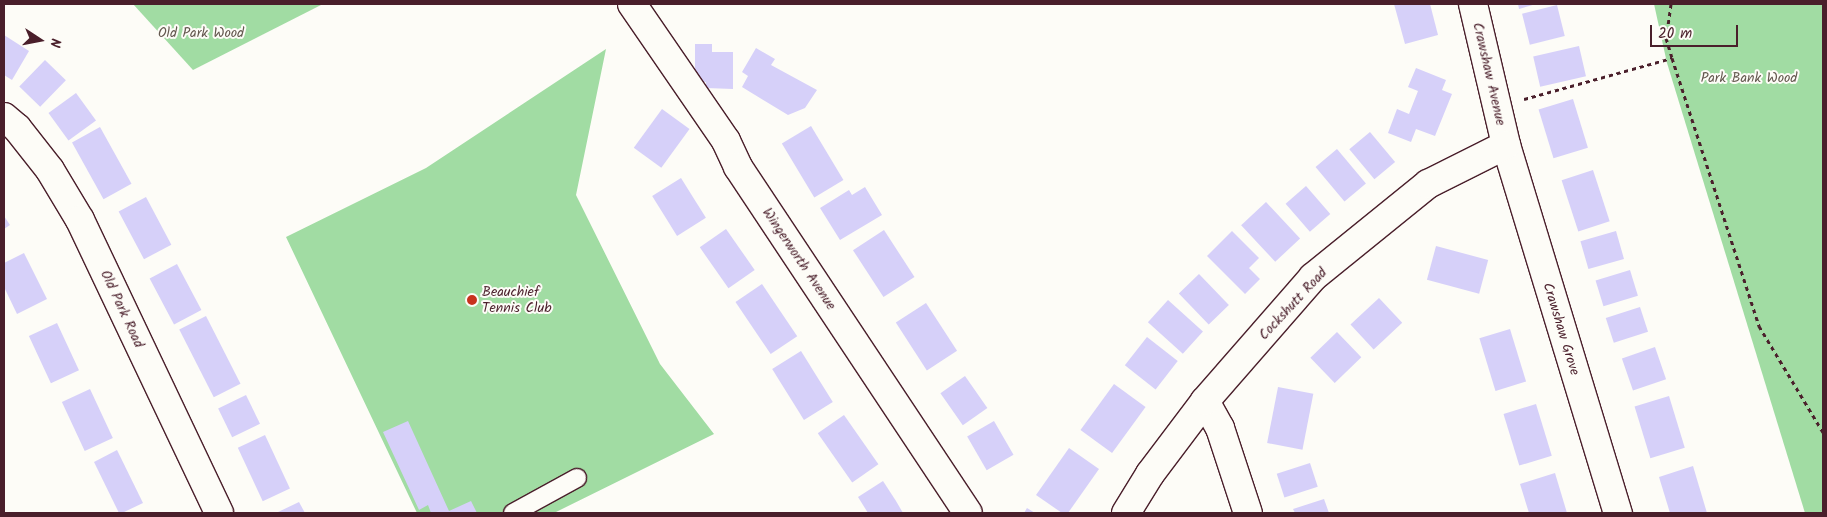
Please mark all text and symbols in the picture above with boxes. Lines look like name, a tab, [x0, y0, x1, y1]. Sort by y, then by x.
north arrow	[15, 15, 65, 65]
scale bar	[1652, 15, 1740, 47]
street label: Crawshaw Avenue	[1469, 21, 1509, 127]
text: 20 m	[1658, 22, 1692, 46]
park label: Old Park Wood	[158, 25, 244, 41]
text: N	[43, 36, 66, 49]
park label: Park Bank Wood	[1701, 70, 1797, 86]
street label: Wingerworth Avenue	[759, 205, 839, 313]
street label: Cockshutt Road	[1255, 265, 1331, 343]
street label: Old Park Road	[97, 268, 147, 350]
street label: Crawshaw Grove	[1539, 281, 1583, 377]
place label: Beauchief Tennis Club	[482, 284, 552, 316]
marker: Beauchief Tennis Club	[466, 294, 478, 306]

